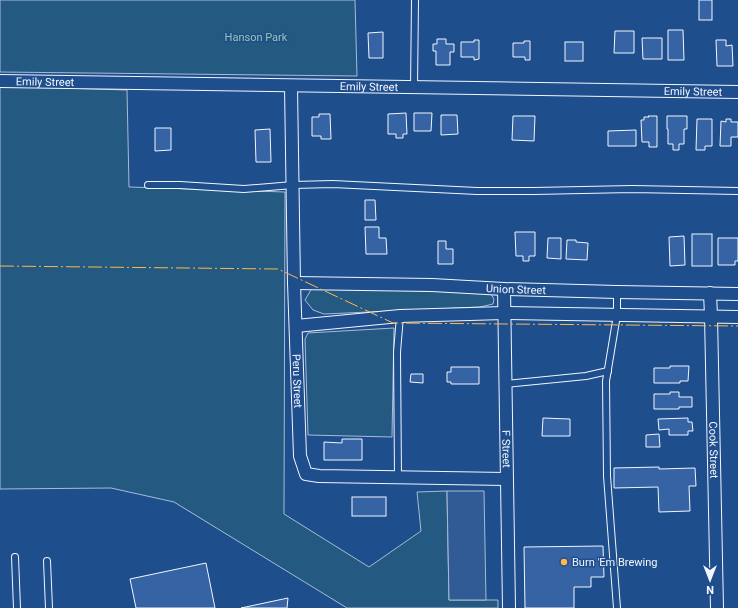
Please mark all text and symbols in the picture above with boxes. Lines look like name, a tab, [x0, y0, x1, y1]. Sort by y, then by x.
park label: Hanson Park	[225, 31, 288, 44]
street label: Emily Street	[16, 75, 75, 89]
street label: Emily Street	[340, 80, 399, 94]
street label: Emily Street	[664, 85, 723, 99]
street label: Union Street	[485, 282, 546, 297]
street label: Peru Street	[289, 354, 304, 409]
street label: Cook Street	[706, 421, 720, 479]
street label: F Street	[499, 430, 513, 468]
place label: Burn 'Em Brewing	[572, 556, 658, 569]
marker: Burn 'Em Brewing	[559, 557, 569, 567]
north arrow	[690, 560, 730, 600]
text: N	[706, 583, 714, 596]

